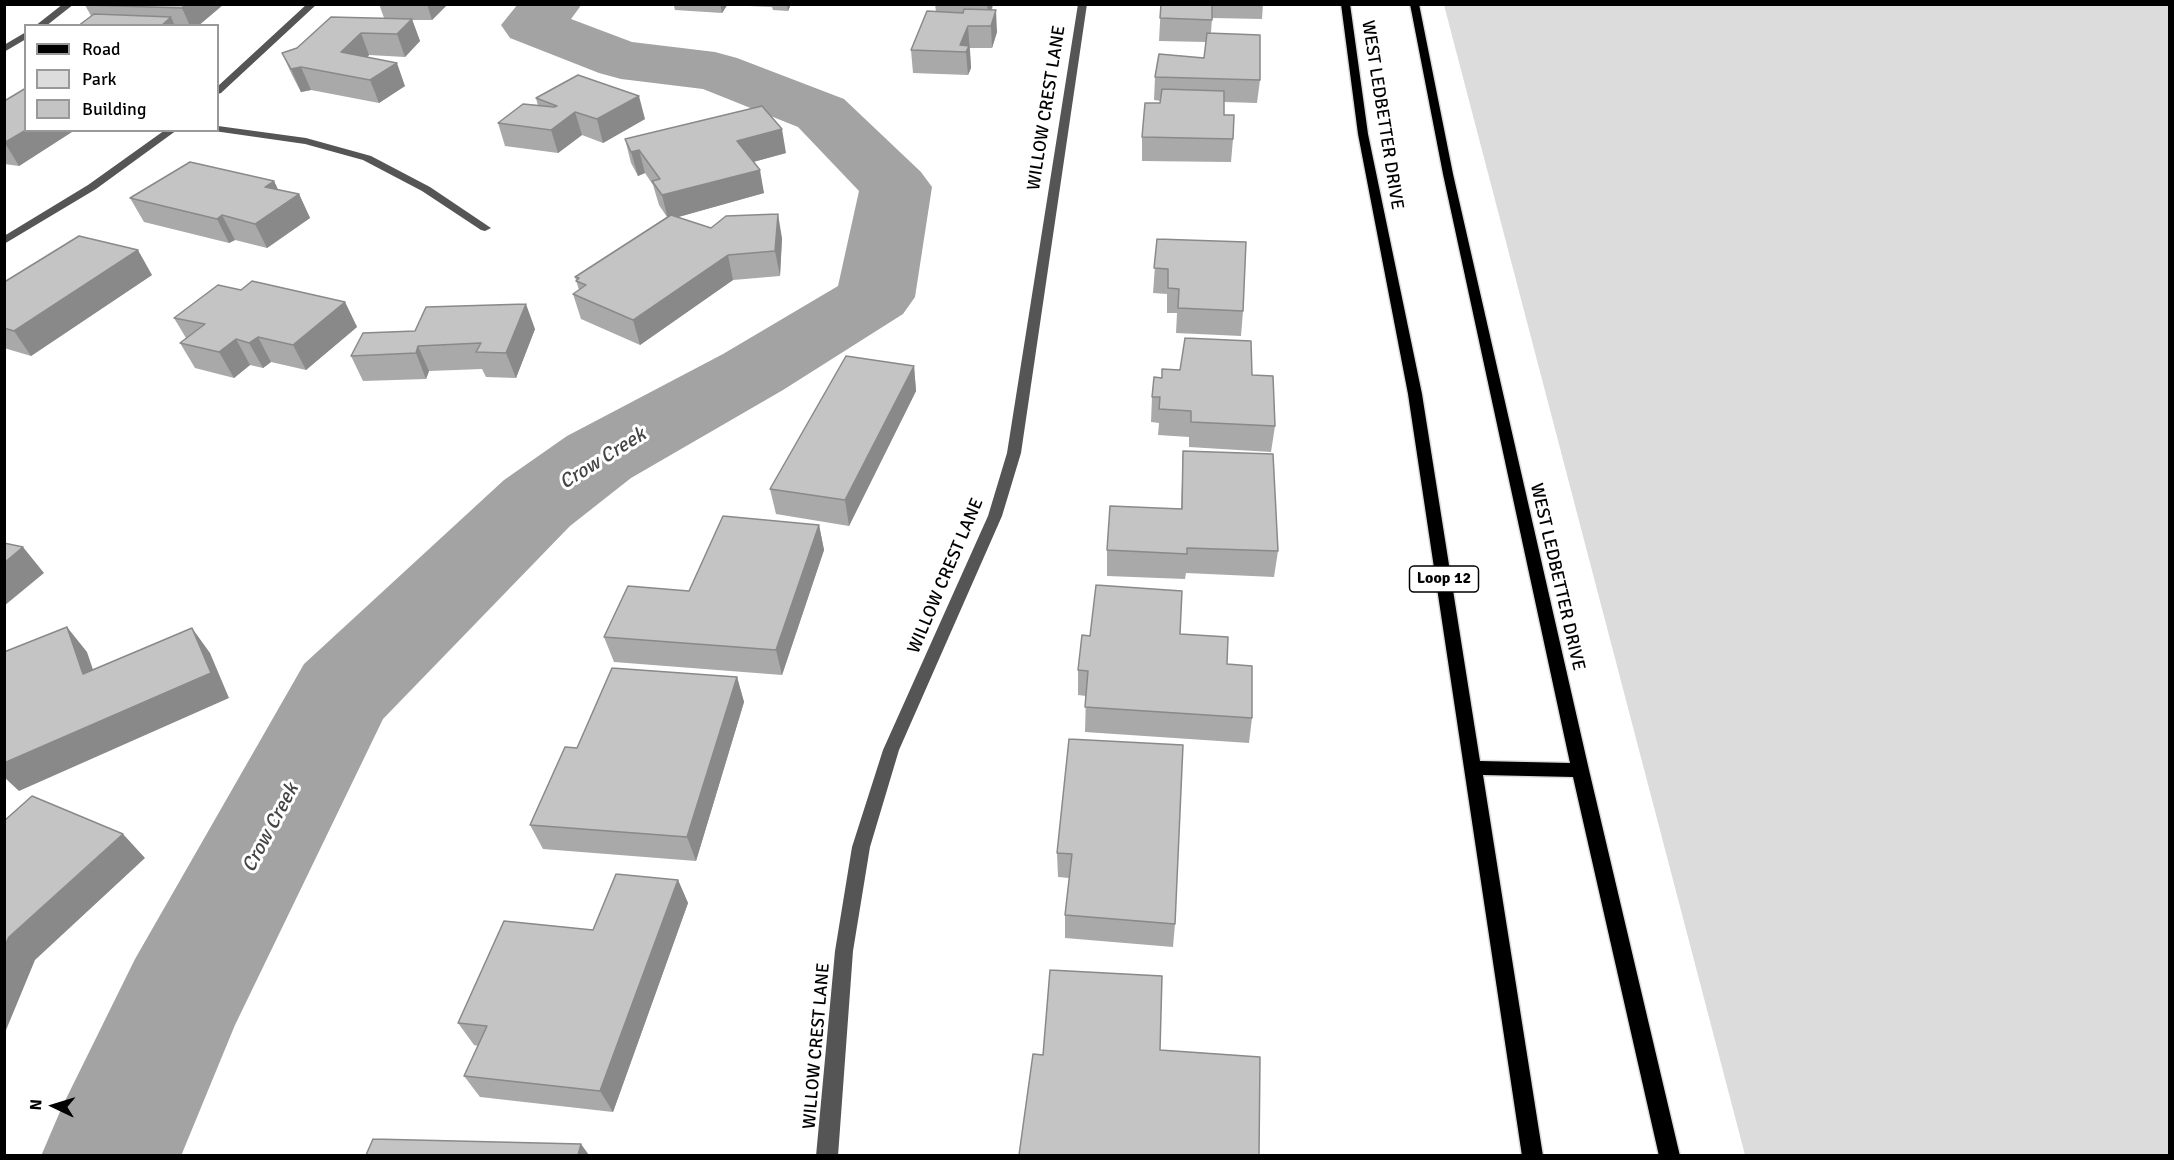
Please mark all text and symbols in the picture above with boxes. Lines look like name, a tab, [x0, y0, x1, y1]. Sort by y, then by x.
street label: WEST LEDBETTER DRIVE	[1356, 19, 1408, 211]
legend	[24, 24, 219, 132]
street label: WILLOW CREST LANE	[1023, 24, 1071, 192]
text: Road	[82, 38, 121, 60]
text: Park	[82, 68, 117, 90]
text: Building	[82, 98, 146, 120]
water label: Crow Creek	[555, 423, 651, 495]
street label: WEST LEDBETTER DRIVE	[1525, 481, 1589, 673]
street label: WILLOW CREST LANE	[904, 495, 988, 657]
road number: Loop 12	[1410, 566, 1478, 592]
water label: Crow Creek	[238, 779, 304, 877]
street label: WILLOW CREST LANE	[799, 962, 835, 1130]
north arrow	[24, 1076, 84, 1136]
text: N	[26, 1098, 46, 1111]

